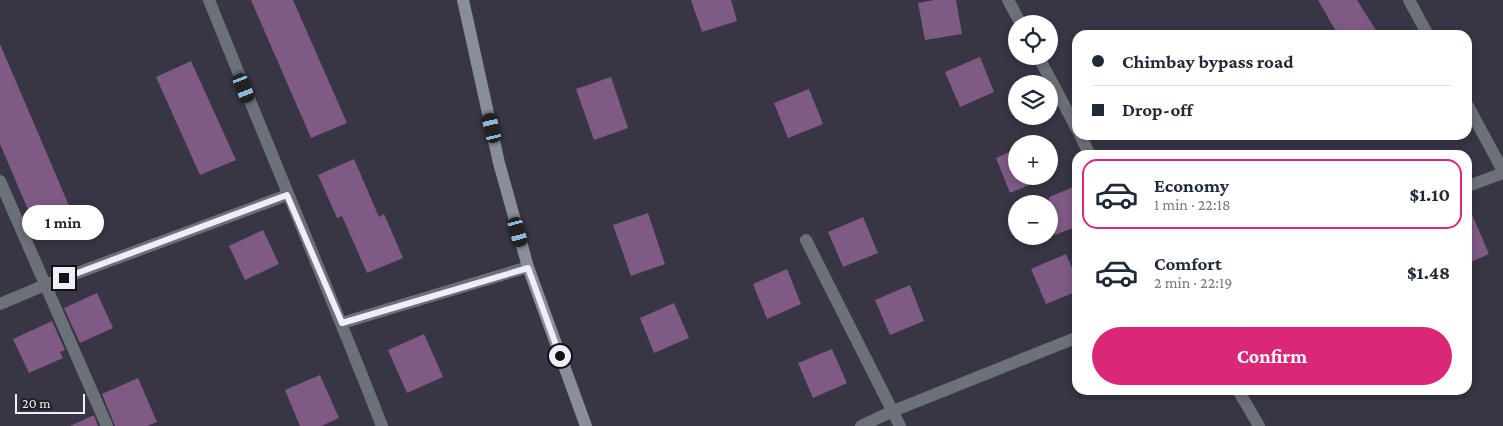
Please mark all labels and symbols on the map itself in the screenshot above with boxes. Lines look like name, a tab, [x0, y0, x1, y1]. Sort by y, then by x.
car	[231, 71, 256, 105]
car	[481, 112, 502, 144]
callout: 1 min	[23, 206, 105, 240]
car	[506, 216, 529, 248]
route end	[53, 267, 75, 289]
route start	[549, 345, 571, 367]
scale bar	[15, 391, 85, 414]

